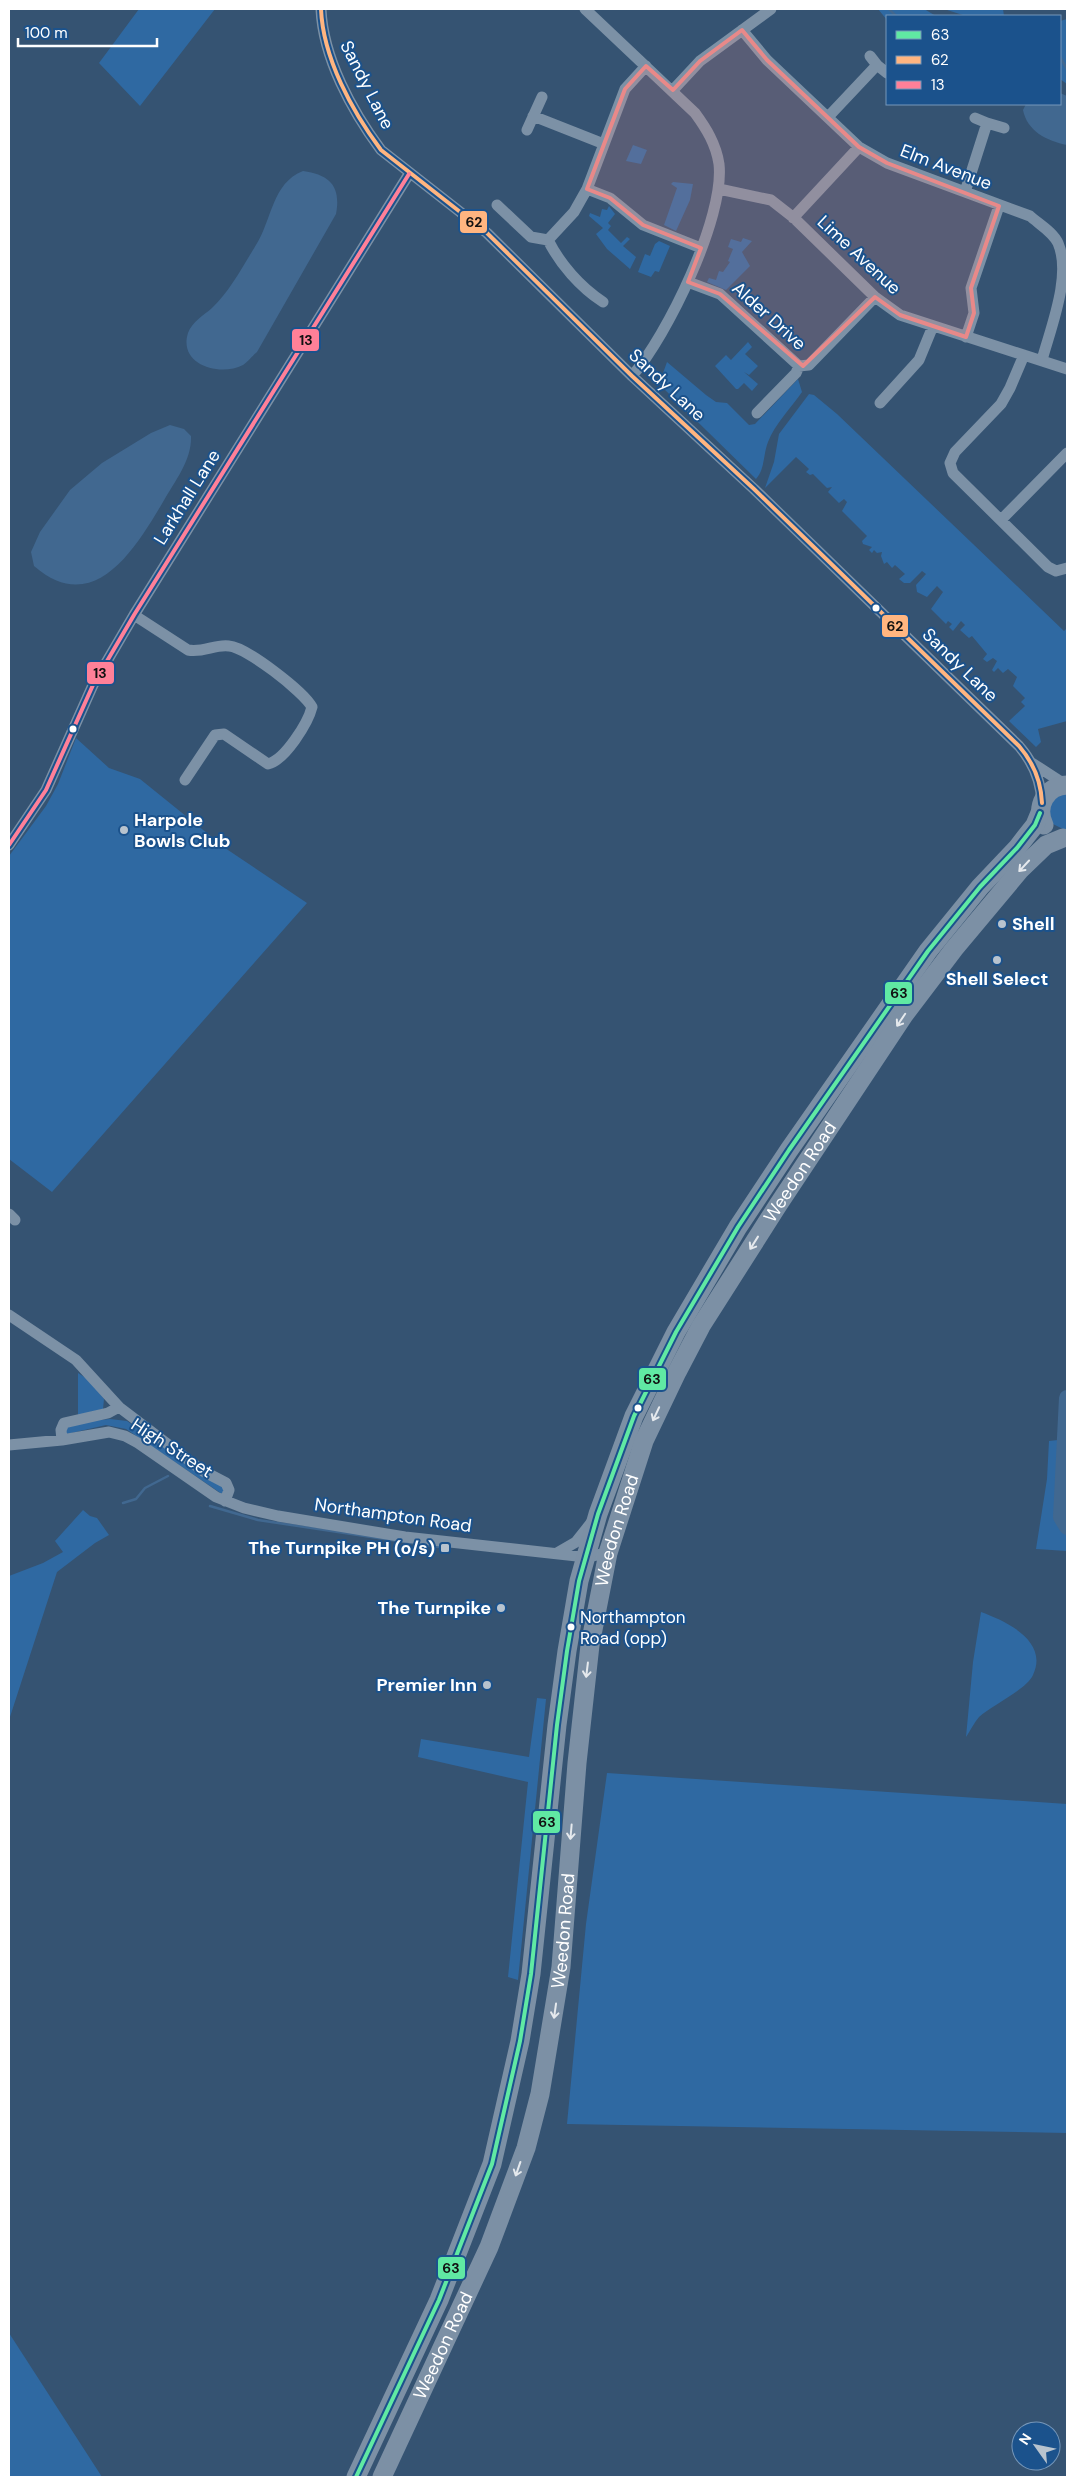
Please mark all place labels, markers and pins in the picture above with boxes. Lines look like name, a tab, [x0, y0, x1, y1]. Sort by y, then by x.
unlabelled marker	[871, 603, 881, 613]
unlabelled marker	[68, 724, 78, 734]
place label: Harpole Bowls Club	[134, 808, 231, 853]
marker: Harpole Bowls Club	[118, 824, 130, 836]
place label: Shell	[1012, 912, 1054, 936]
marker: Shell	[996, 918, 1008, 930]
marker: Shell Select	[991, 954, 1003, 966]
place label: Shell Select	[946, 967, 1048, 991]
unlabelled marker	[633, 1403, 643, 1413]
place label: The Turnpike PH (o/s)	[248, 1536, 435, 1560]
marker: The Turnpike PH (o/s)	[439, 1542, 451, 1554]
place label: The Turnpike	[377, 1596, 491, 1620]
marker: The Turnpike	[495, 1602, 507, 1614]
place label: Northampton Road (opp)	[580, 1606, 686, 1649]
marker: Northampton Road (opp)	[566, 1622, 576, 1632]
place label: Premier Inn	[376, 1673, 477, 1697]
marker: Premier Inn	[481, 1679, 493, 1691]

